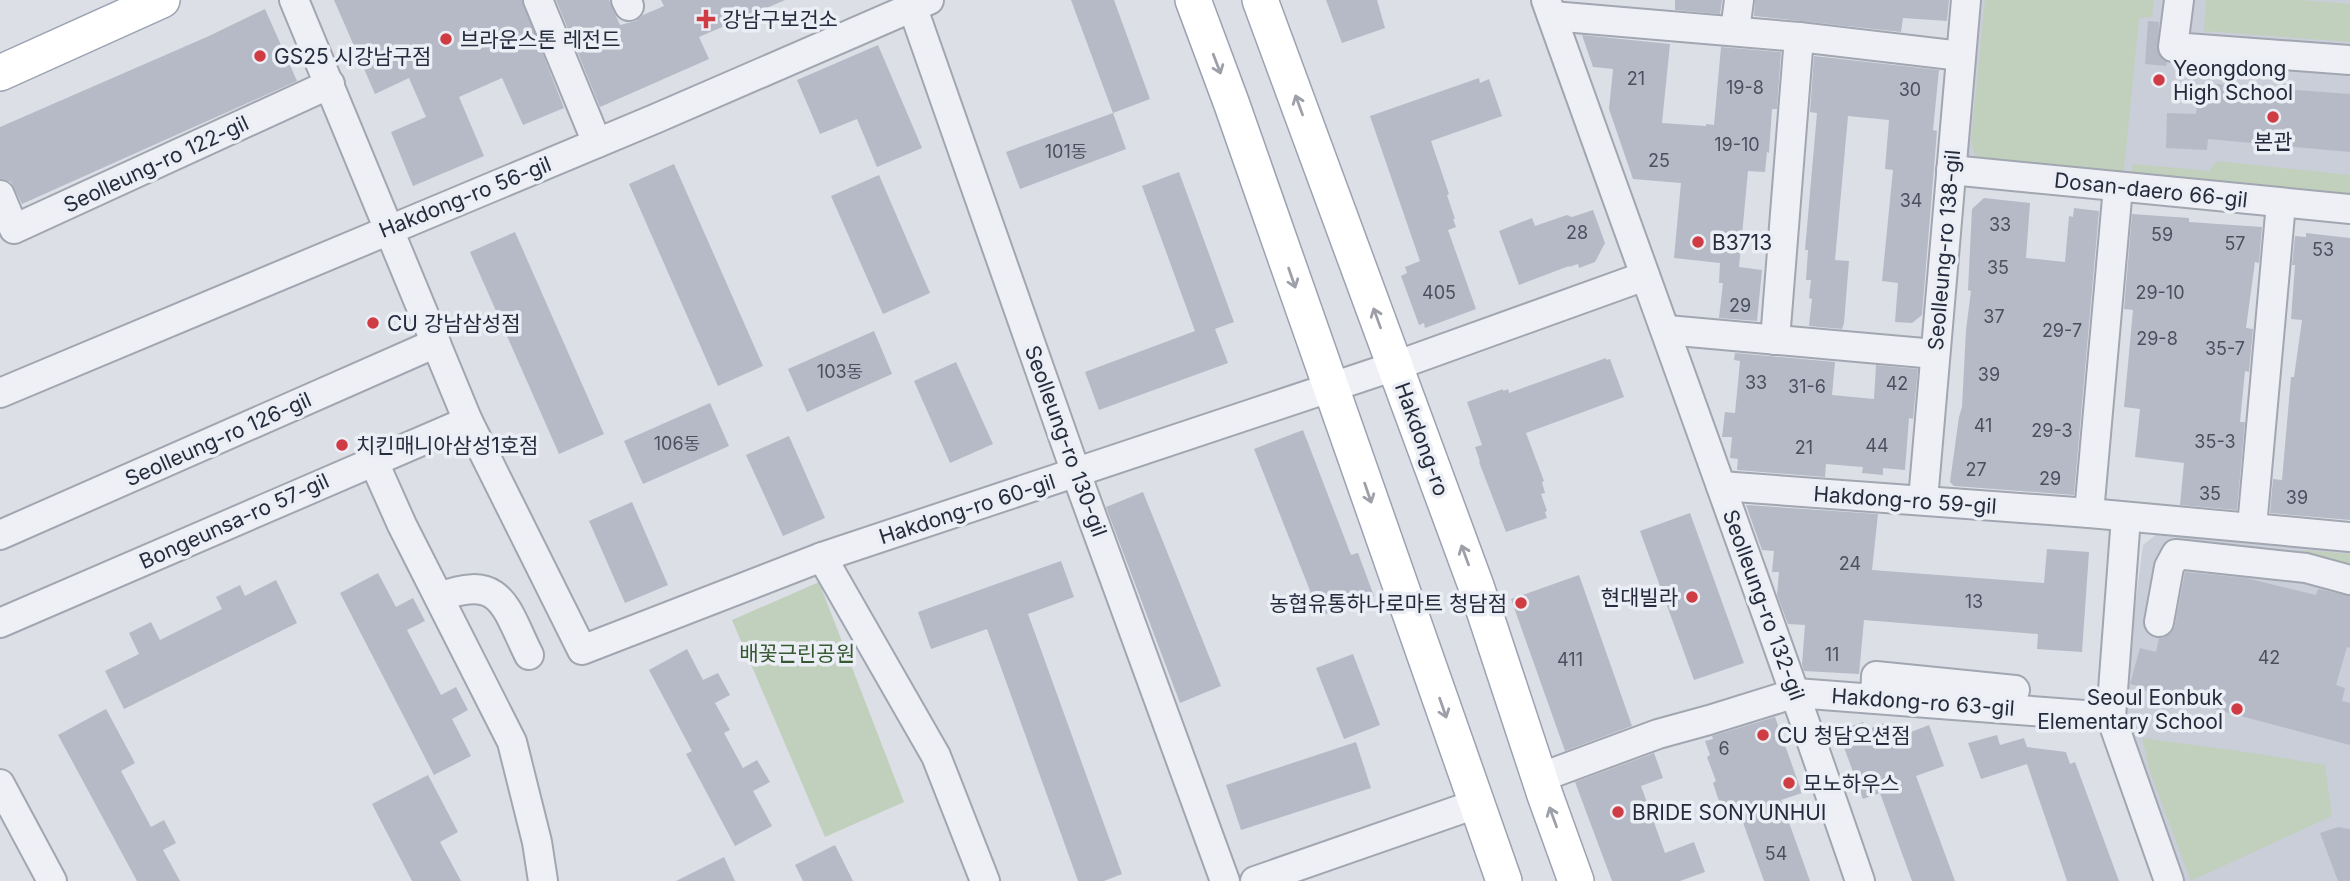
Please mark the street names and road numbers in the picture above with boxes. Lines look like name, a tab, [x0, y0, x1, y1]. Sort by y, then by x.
street label: Seolleung-ro 122-gil	[60, 110, 252, 218]
street label: Seolleung-ro 138-gil	[1923, 149, 1965, 351]
street label: Hakdong-ro 56-gil	[375, 151, 555, 243]
street label: Dosan-daero 66-gil	[2053, 167, 2249, 213]
street label: Seolleung-ro 130-gil	[1020, 342, 1112, 540]
street label: Hakdong-ro	[1390, 379, 1454, 499]
street label: Seolleung-ro 126-gil	[121, 387, 315, 491]
street label: Bongeunsa-ro 57-gil	[135, 468, 333, 574]
street label: Hakdong-ro 60-gil	[876, 469, 1058, 549]
street label: Hakdong-ro 59-gil	[1813, 481, 1997, 519]
street label: Seolleung-ro 132-gil	[1718, 506, 1810, 704]
street label: Hakdong-ro 63-gil	[1831, 683, 2015, 721]

